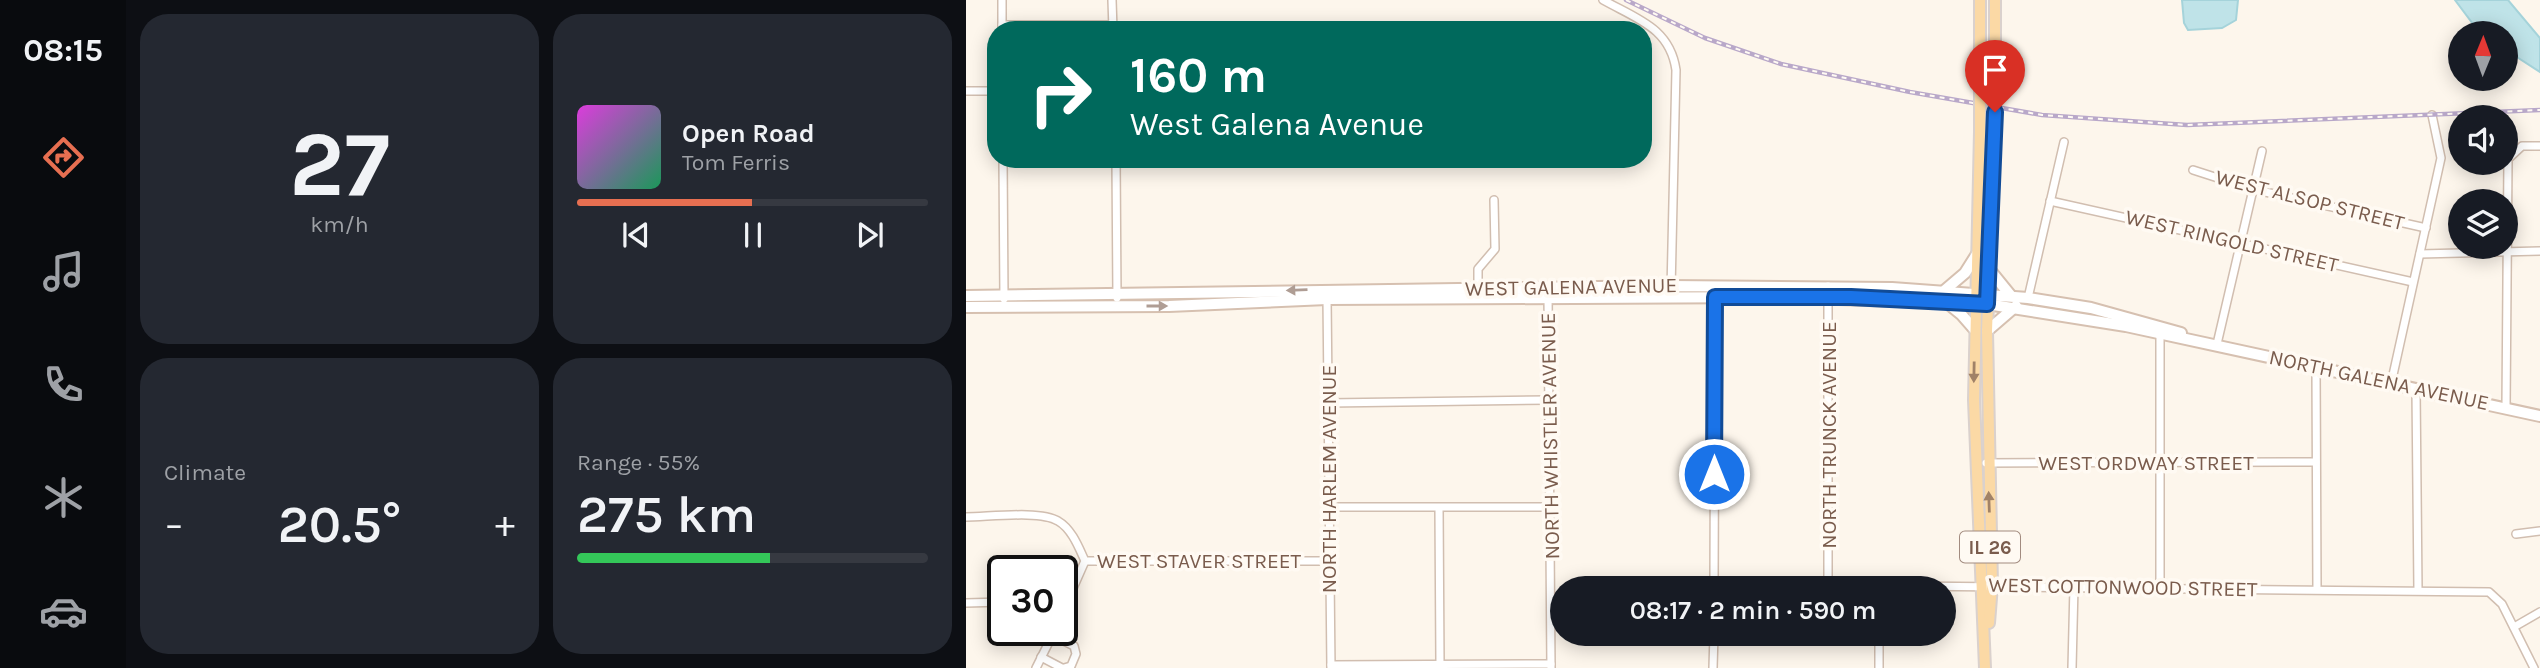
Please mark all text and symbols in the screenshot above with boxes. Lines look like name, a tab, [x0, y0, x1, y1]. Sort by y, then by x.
north arrow	[2448, 21, 2518, 91]
map controls	[2448, 21, 2518, 259]
text: 08:15	[23, 32, 103, 69]
pin	[1965, 40, 2025, 112]
text: 160 m	[1130, 47, 1267, 104]
icon: right	[1015, 49, 1106, 140]
icon: arrive	[1976, 51, 2014, 89]
button: sound	[2448, 105, 2518, 175]
text: West Galena Avenue	[1130, 106, 1424, 143]
text: 27	[289, 112, 390, 218]
text: Open Road	[682, 118, 815, 149]
icon: directions	[39, 133, 88, 182]
text: Tom Ferris	[682, 149, 790, 176]
street label: WEST ALSOP STREET	[2213, 165, 2407, 235]
button: layers	[2448, 189, 2518, 259]
street label: WEST RINGOLD STREET	[2123, 205, 2341, 277]
text: km/h	[310, 211, 369, 238]
icon: previous	[617, 216, 655, 254]
icon: pause	[734, 216, 772, 254]
icon: next	[851, 216, 889, 254]
icon: music	[39, 247, 88, 296]
street label: WEST GALENA AVENUE	[1465, 273, 1677, 301]
one-way arrow	[1286, 284, 1308, 296]
one-way arrow	[1146, 300, 1168, 312]
street label: NORTH WHISTLER AVENUE	[1536, 312, 1564, 560]
street label: NORTH TRUNCK AVENUE	[1817, 321, 1841, 549]
street label: NORTH GALENA AVENUE	[2267, 345, 2491, 415]
icon: phone	[39, 360, 88, 409]
one-way arrow	[1969, 361, 1980, 383]
street label: NORTH HARLEM AVENUE	[1317, 365, 1341, 593]
position arrow	[1677, 437, 1751, 511]
text: Range · 55%	[577, 449, 700, 476]
street label: WEST ORDWAY STREET	[2038, 451, 2254, 475]
text: Climate	[164, 459, 246, 486]
icon: climate	[39, 473, 88, 522]
text: 275 km	[577, 484, 756, 545]
one-way arrow	[1983, 491, 1995, 513]
text: 20.5°	[278, 494, 401, 555]
text: −	[164, 502, 184, 547]
text: +	[495, 502, 515, 547]
road number: IL 26	[1960, 532, 2020, 562]
street label: WEST STAVER STREET	[1097, 549, 1302, 573]
speed limit sign: 30	[987, 555, 1078, 646]
street label: WEST COTTONWOOD STREET	[1988, 573, 2258, 601]
icon: car	[39, 587, 88, 636]
text: 08:17 · 2 min · 590 m	[1630, 595, 1876, 626]

